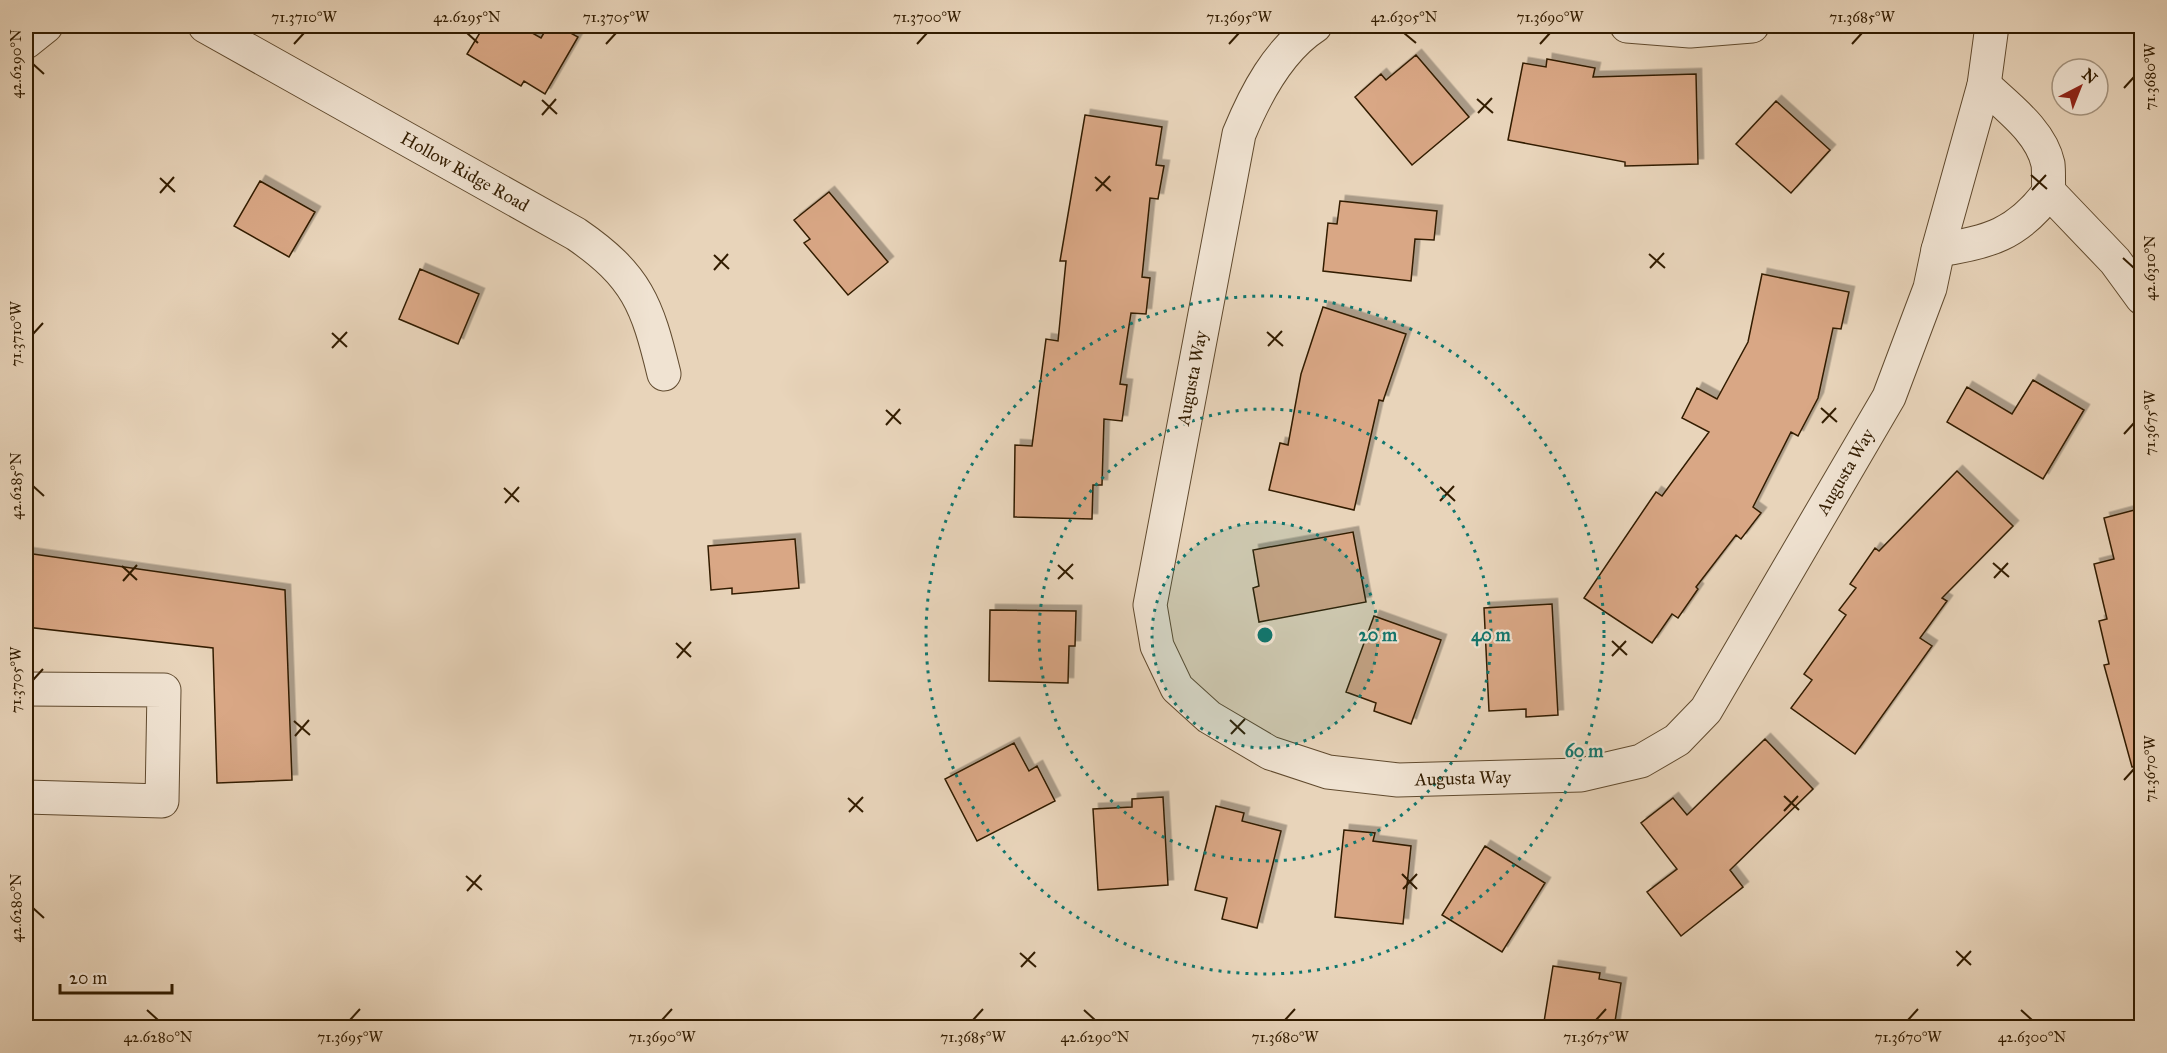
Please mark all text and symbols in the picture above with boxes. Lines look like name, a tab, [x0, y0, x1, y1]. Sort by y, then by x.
text: 71.3710°W	[271, 8, 337, 26]
text: 42.6295°N	[433, 8, 501, 26]
text: 71.3705°W	[583, 8, 650, 26]
text: 71.3700°W	[893, 8, 962, 26]
text: 71.3695°W	[1206, 8, 1272, 26]
text: 42.6305°N	[1371, 8, 1438, 26]
text: 71.3690°W	[1516, 8, 1584, 26]
text: 71.3685°W	[1829, 8, 1895, 26]
text: 42.6290°N	[7, 29, 25, 99]
text: 71.3680°W	[2141, 43, 2159, 111]
north arrow	[2050, 57, 2110, 117]
text: N	[2078, 65, 2101, 88]
street label: Hollow Ridge Road	[397, 127, 533, 216]
text: 42.6310°N	[2141, 235, 2159, 301]
text: 71.3710°W	[7, 301, 25, 367]
street label: Augusta Way	[1172, 328, 1213, 428]
text: 71.3675°W	[2141, 390, 2159, 456]
street label: Augusta Way	[1811, 424, 1879, 520]
text: 42.6285°N	[7, 452, 25, 520]
text: 20 m	[1359, 624, 1398, 646]
text: 40 m	[1471, 624, 1512, 647]
centre of rings	[1255, 625, 1275, 645]
text: 71.3705°W	[7, 646, 25, 713]
text: 71.3670°W	[2141, 735, 2159, 803]
text: 60 m	[1565, 740, 1604, 762]
street label: Augusta Way	[1414, 766, 1512, 791]
text: 42.6280°N	[7, 873, 25, 943]
scale bar	[60, 957, 172, 995]
text: 20 m	[69, 967, 107, 989]
text: 42.6280°N	[123, 1028, 193, 1046]
text: 71.3695°W	[317, 1028, 383, 1046]
text: 71.3690°W	[628, 1028, 696, 1046]
text: 71.3685°W	[940, 1028, 1006, 1046]
text: 42.6290°N	[1060, 1028, 1130, 1046]
text: 71.3680°W	[1251, 1028, 1319, 1046]
text: 71.3675°W	[1563, 1028, 1629, 1046]
text: 71.3670°W	[1874, 1028, 1942, 1046]
text: 42.6300°N	[1998, 1028, 2067, 1046]

